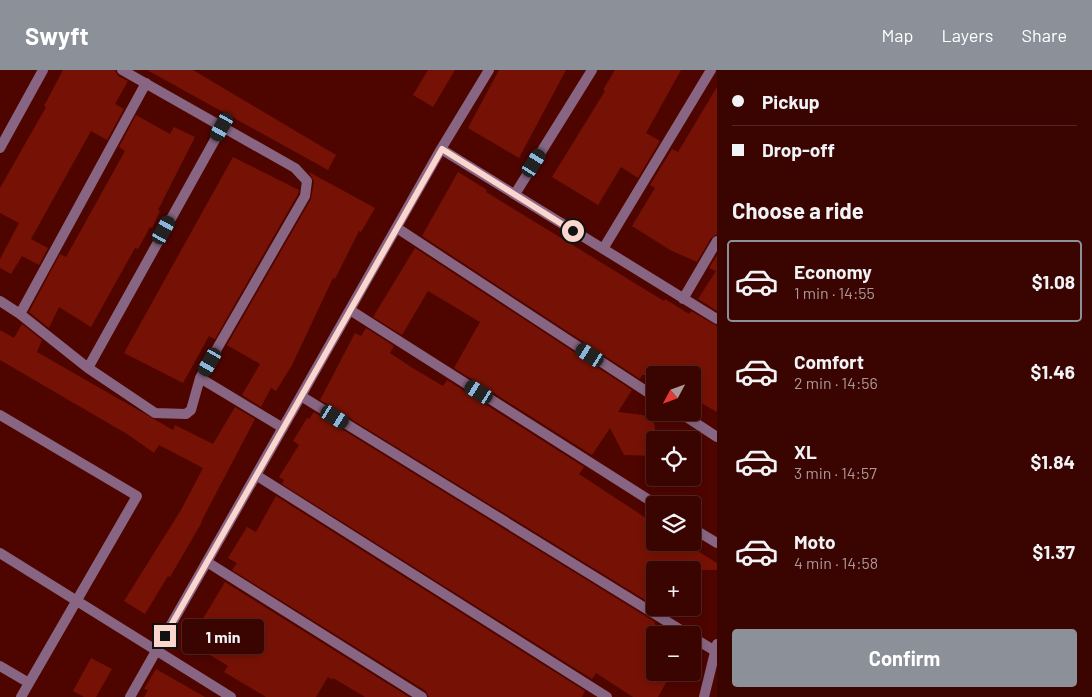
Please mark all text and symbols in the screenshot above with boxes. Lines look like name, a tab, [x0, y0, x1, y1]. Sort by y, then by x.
text: Swyft	[25, 21, 89, 50]
text: Map	[881, 24, 913, 46]
text: Layers	[941, 24, 994, 46]
text: Share	[1022, 24, 1067, 46]
text: Pickup	[762, 90, 820, 113]
car	[208, 110, 235, 144]
text: Drop-off	[762, 138, 835, 161]
car	[519, 146, 548, 180]
text: Choose a ride	[732, 197, 864, 223]
car	[150, 213, 177, 247]
route start	[562, 220, 584, 242]
icon: car	[734, 259, 779, 304]
text: Economy	[794, 260, 872, 283]
text: $1.08	[1032, 270, 1075, 293]
text: 1 min · 14:55	[794, 283, 875, 302]
car	[573, 341, 606, 369]
car	[196, 345, 223, 379]
icon: car	[734, 349, 779, 394]
text: Comfort	[794, 350, 864, 373]
text: $1.46	[1031, 360, 1075, 383]
north arrow	[646, 366, 701, 421]
map controls	[646, 366, 701, 681]
text: 2 min · 14:56	[794, 373, 878, 392]
car	[462, 378, 495, 406]
car	[318, 403, 351, 431]
button: locate	[646, 431, 701, 486]
icon: car	[734, 439, 779, 484]
text: XL	[794, 440, 817, 463]
text: $1.84	[1031, 450, 1075, 473]
text: 3 min · 14:57	[794, 463, 877, 482]
button: layers	[646, 496, 701, 551]
icon: car	[734, 529, 779, 574]
text: Moto	[794, 530, 836, 553]
text: $1.37	[1033, 540, 1075, 563]
text: 4 min · 14:58	[794, 553, 878, 572]
button: +	[646, 561, 701, 616]
callout: 1 min	[182, 618, 265, 654]
route end	[154, 625, 176, 647]
button: −	[646, 626, 701, 681]
text: 1 min	[205, 627, 241, 646]
button: Confirm	[732, 629, 1077, 687]

